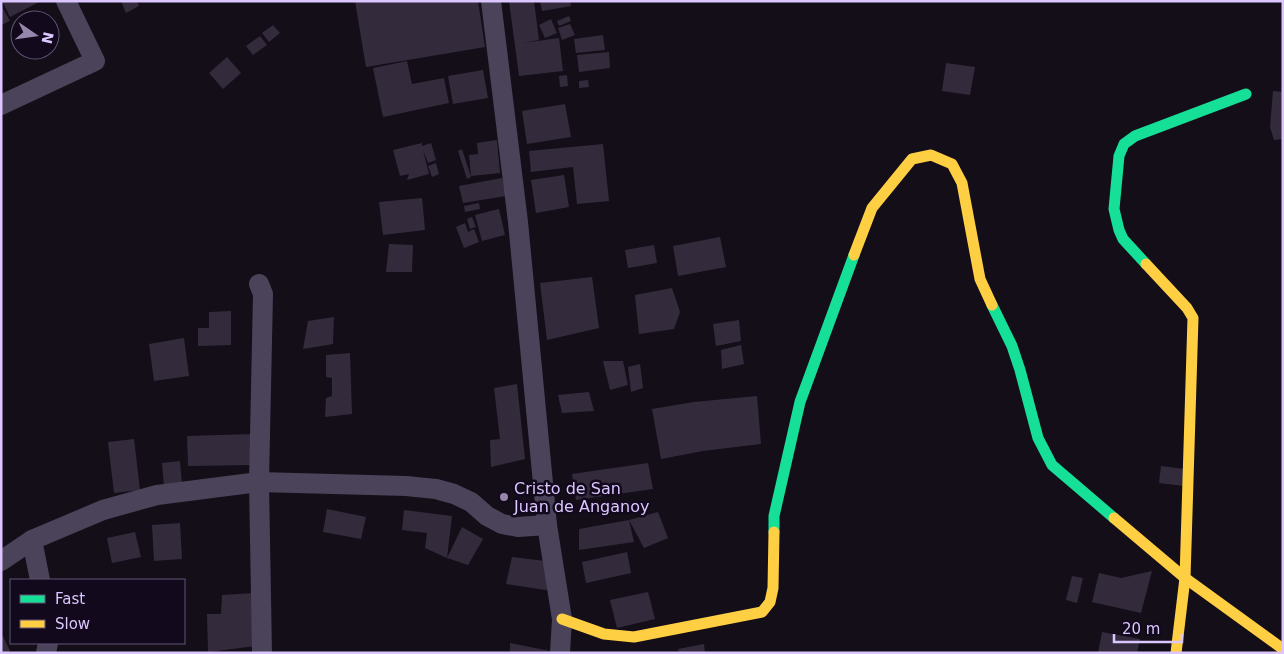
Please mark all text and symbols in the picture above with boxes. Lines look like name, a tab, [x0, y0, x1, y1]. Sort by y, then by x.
north arrow	[10, 10, 60, 60]
text: N	[39, 30, 57, 45]
place label: Cristo de San Juan de Anganoy	[513, 479, 649, 516]
marker: Cristo de San Juan de Anganoy	[498, 491, 510, 503]
legend	[10, 579, 185, 644]
text: Fast	[55, 590, 85, 608]
scale bar	[1114, 612, 1182, 644]
text: Slow	[55, 615, 90, 633]
text: 20 m	[1122, 620, 1160, 638]

